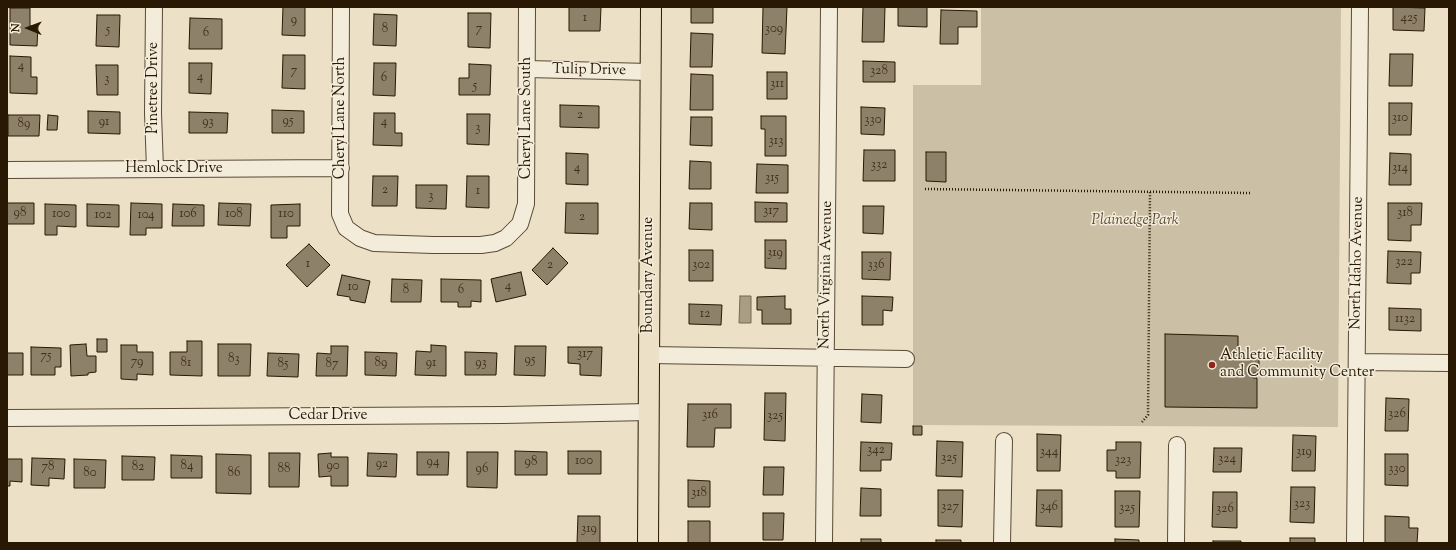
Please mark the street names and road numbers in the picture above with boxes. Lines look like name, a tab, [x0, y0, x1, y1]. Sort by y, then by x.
street label: Pinetree Drive	[145, 42, 163, 134]
street label: Cheryl Lane North	[332, 57, 350, 179]
street label: Cheryl Lane South	[518, 57, 536, 179]
street label: Tulip Drive	[552, 61, 626, 81]
street label: Hemlock Drive	[125, 160, 223, 178]
street label: North Idaho Avenue	[1348, 196, 1368, 330]
street label: North Virginia Avenue	[817, 201, 837, 349]
street label: Boundary Avenue	[640, 217, 658, 333]
street label: Cedar Drive	[289, 407, 367, 425]

